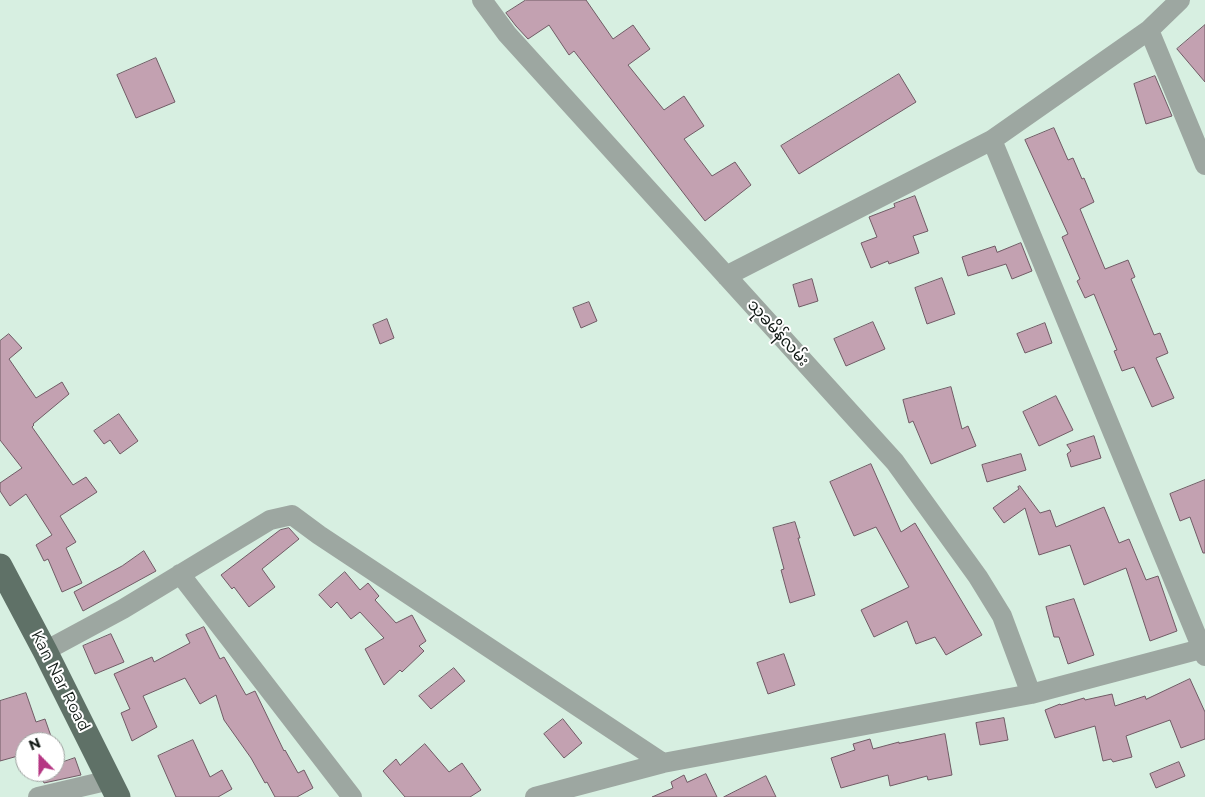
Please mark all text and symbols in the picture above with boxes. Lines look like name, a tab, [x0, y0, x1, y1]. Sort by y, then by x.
street label: သုခမိန်လမ်း	[743, 296, 813, 370]
street label: Kan Nar Road	[26, 627, 94, 735]
north arrow	[15, 732, 65, 782]
text: N	[26, 734, 43, 754]

